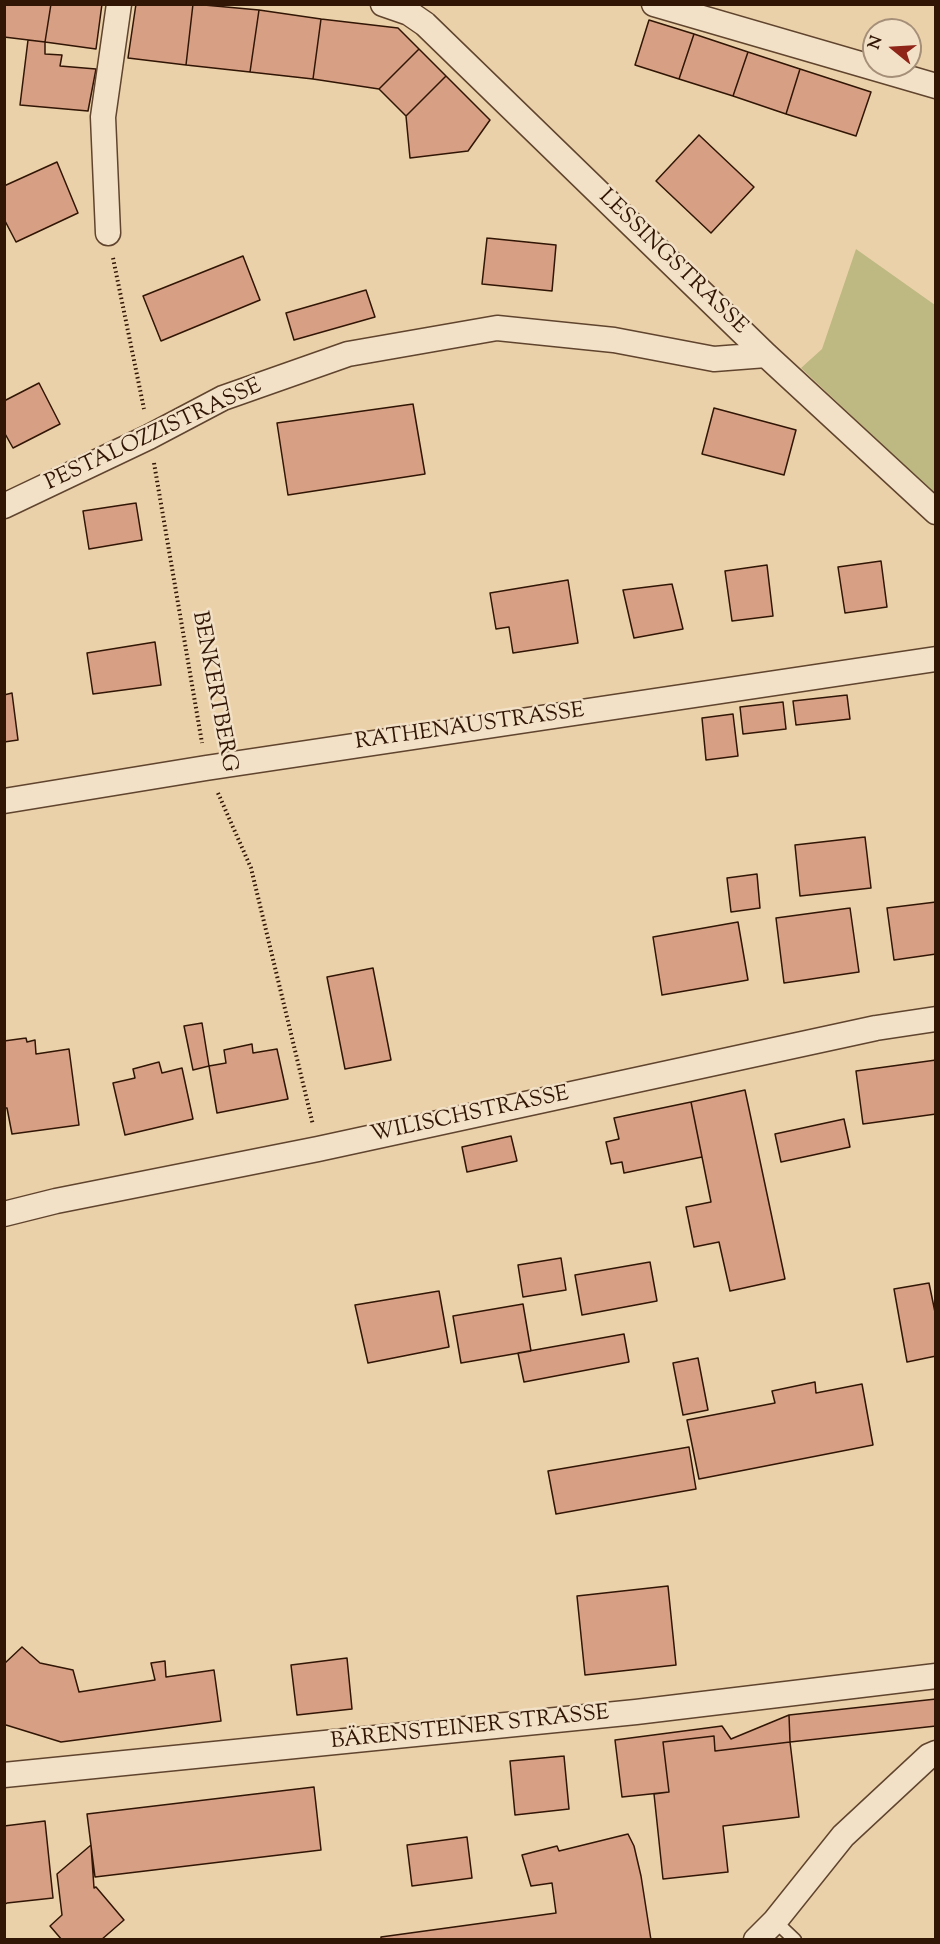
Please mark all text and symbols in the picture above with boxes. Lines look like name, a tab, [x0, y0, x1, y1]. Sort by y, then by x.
north arrow	[862, 18, 922, 78]
text: N	[863, 33, 889, 53]
street label: LESSINGSTRASSE	[592, 185, 752, 341]
street label: PESTALOZZISTRASSE	[42, 374, 266, 498]
street label: BENKERTBERG	[184, 609, 242, 775]
street label: RATHENAUSTRASSE	[354, 699, 586, 757]
street label: WILISCHSTRASSE	[369, 1082, 571, 1150]
street label: BÄRENSTEINER STRASSE	[330, 1701, 610, 1757]

